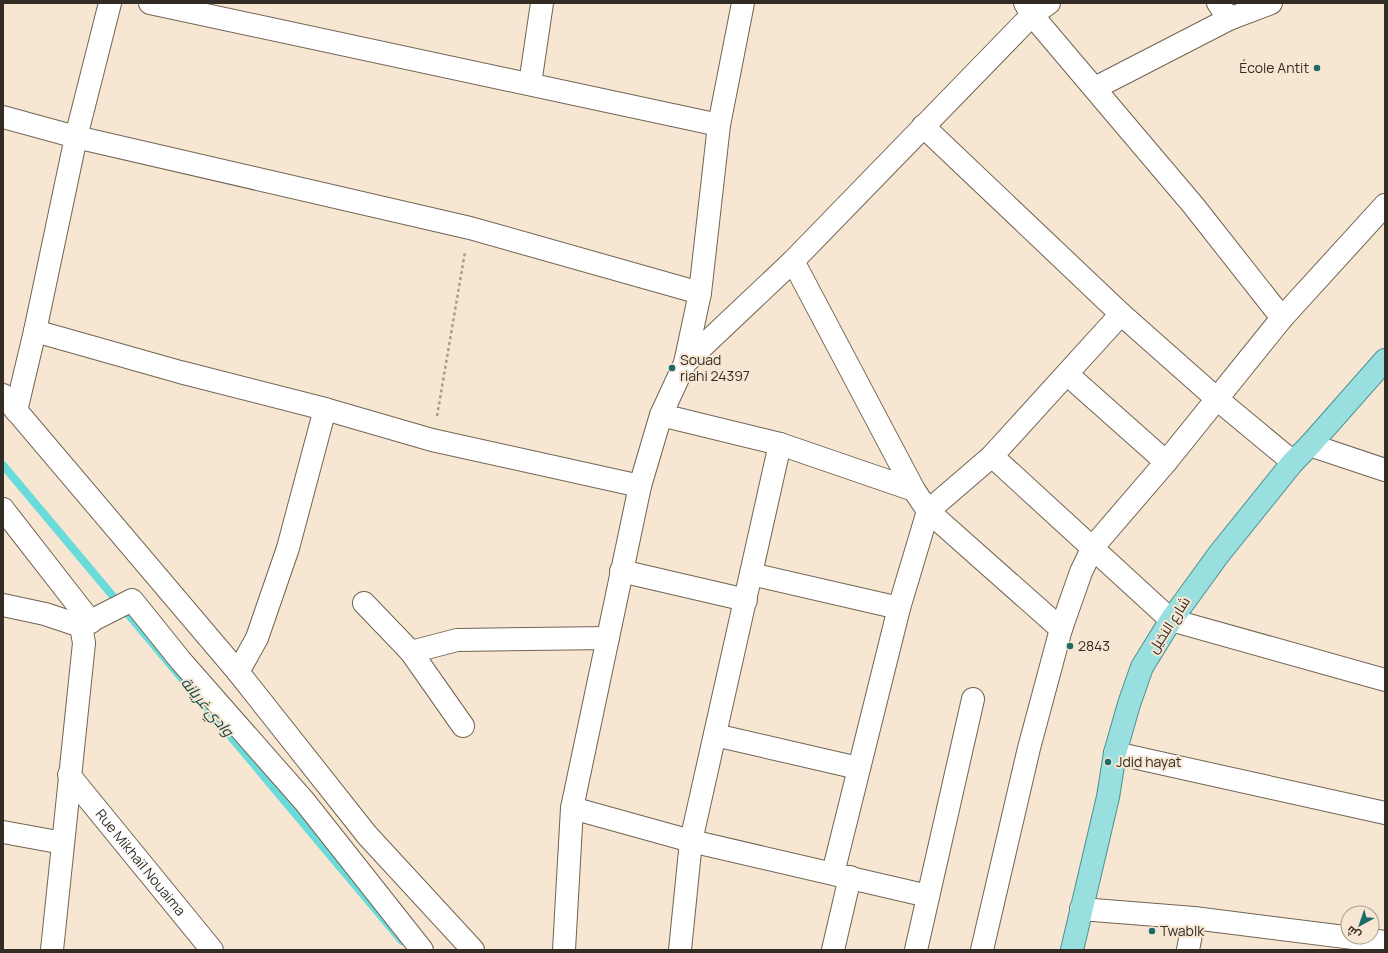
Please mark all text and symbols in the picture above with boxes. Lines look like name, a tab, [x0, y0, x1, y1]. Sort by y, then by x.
place label: École Antit	[1239, 58, 1309, 77]
marker: École Antit	[1312, 63, 1322, 73]
place label: Souad riahi 24397	[680, 350, 750, 385]
marker: Souad riahi 24397	[667, 363, 677, 373]
street label: شارع النخيل	[1143, 593, 1194, 657]
place label: 2843	[1078, 636, 1110, 655]
marker: 2843	[1065, 641, 1075, 651]
water label: وادي غريانة	[175, 673, 239, 743]
place label: Jdid hayat	[1116, 752, 1182, 771]
marker: Jdid hayat	[1103, 757, 1113, 767]
street label: Rue Mikhaïl Nouaima	[92, 805, 190, 920]
north arrow	[1340, 905, 1380, 945]
place label: Twablk	[1160, 921, 1205, 940]
text: ش	[1343, 923, 1363, 943]
marker: Twablk	[1147, 926, 1157, 936]

